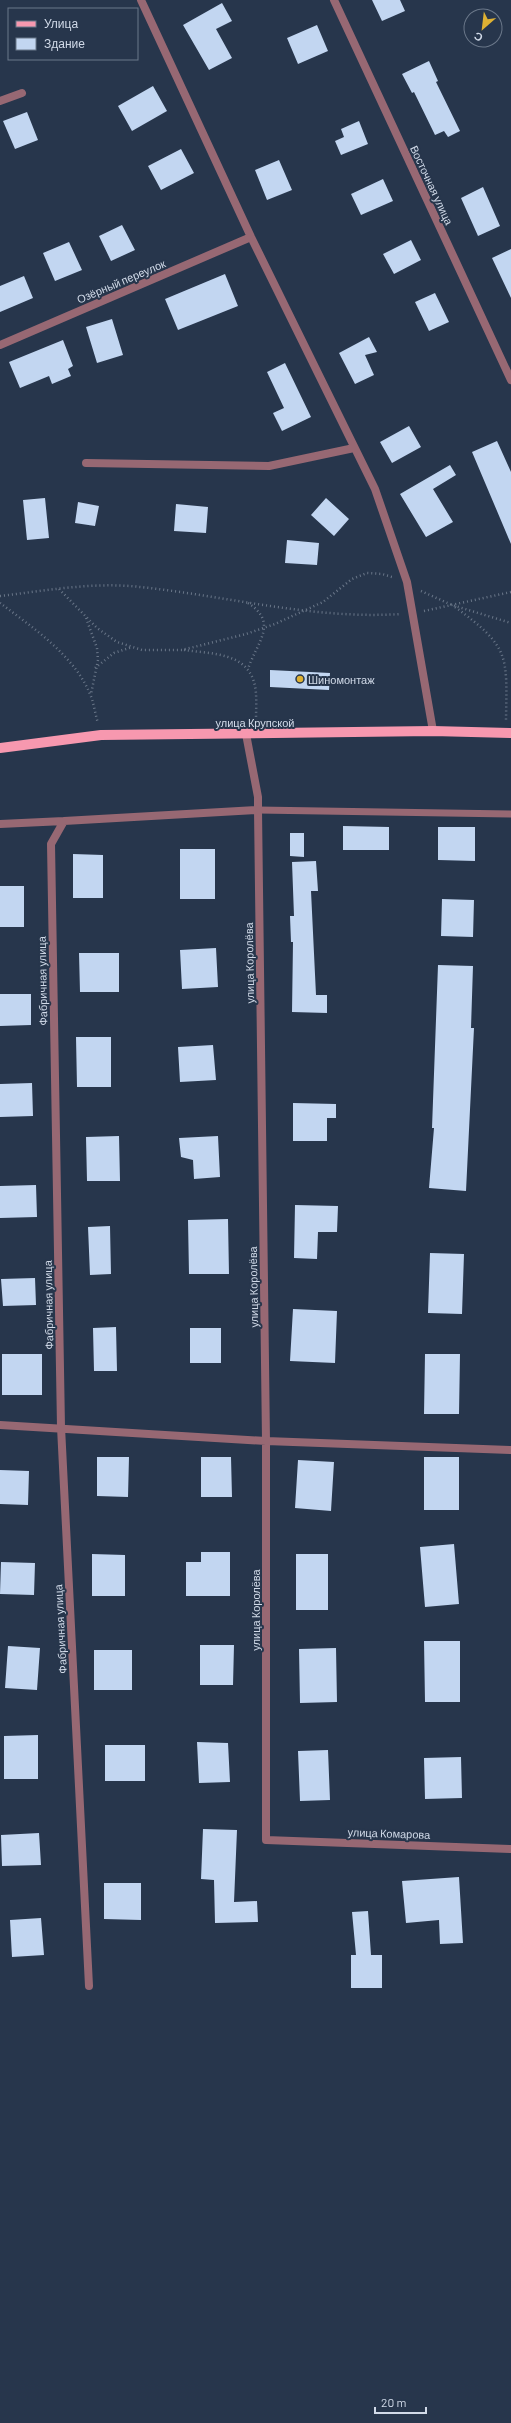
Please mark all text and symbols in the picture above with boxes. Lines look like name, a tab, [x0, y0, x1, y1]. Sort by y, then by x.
legend	[8, 8, 138, 60]
north arrow	[463, 8, 503, 48]
text: Улица	[44, 16, 78, 31]
text: С	[471, 30, 485, 45]
text: Здание	[44, 36, 85, 51]
street label: Восточная улица	[408, 143, 456, 228]
street label: Озёрный переулок	[75, 256, 167, 306]
place label: Шиномонтаж	[308, 673, 375, 686]
marker: Шиномонтаж	[295, 674, 305, 684]
street label: улица Крупской	[216, 716, 295, 729]
street label: улица Королёва	[242, 921, 256, 1004]
street label: Фабричная улица	[35, 935, 49, 1026]
street label: улица Королёва	[246, 1245, 260, 1328]
street label: Фабричная улица	[41, 1259, 55, 1350]
street label: улица Королёва	[249, 1568, 262, 1651]
street label: Фабричная улица	[51, 1583, 69, 1674]
street label: улица Комарова	[347, 1825, 431, 1841]
scale bar	[375, 2389, 426, 2415]
text: 20 m	[381, 2395, 407, 2409]

